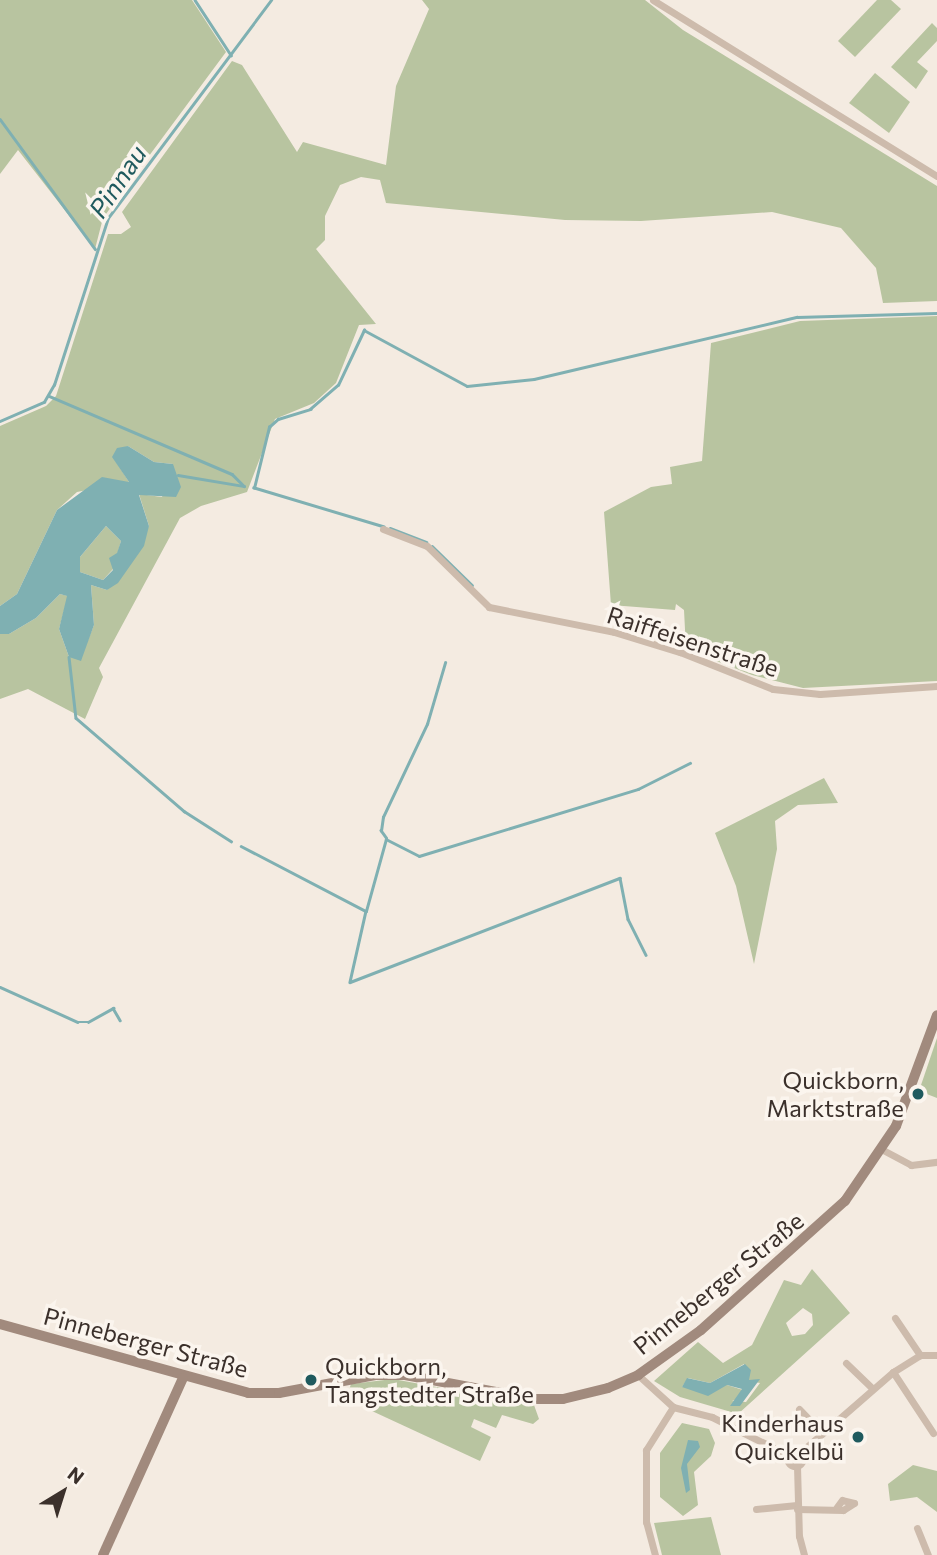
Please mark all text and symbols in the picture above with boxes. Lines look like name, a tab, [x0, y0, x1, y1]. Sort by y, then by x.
water label: Pinnau	[81, 139, 153, 223]
street label: Raiffeisenstraße	[604, 600, 782, 682]
place label: Quickborn, Marktstraße	[766, 1066, 904, 1122]
marker: Quickborn, Marktstraße	[910, 1086, 926, 1102]
street label: Pinneberger Straße	[627, 1206, 809, 1360]
street label: Pinneberger Straße	[41, 1301, 251, 1383]
place label: Quickborn, Tangstedter Straße	[325, 1352, 534, 1408]
marker: Quickborn, Tangstedter Straße	[303, 1372, 319, 1388]
place label: Kinderhaus Quickelbü	[721, 1409, 844, 1465]
marker: Kinderhaus Quickelbü	[850, 1429, 866, 1445]
north arrow	[28, 1457, 98, 1527]
text: N	[64, 1462, 89, 1489]

